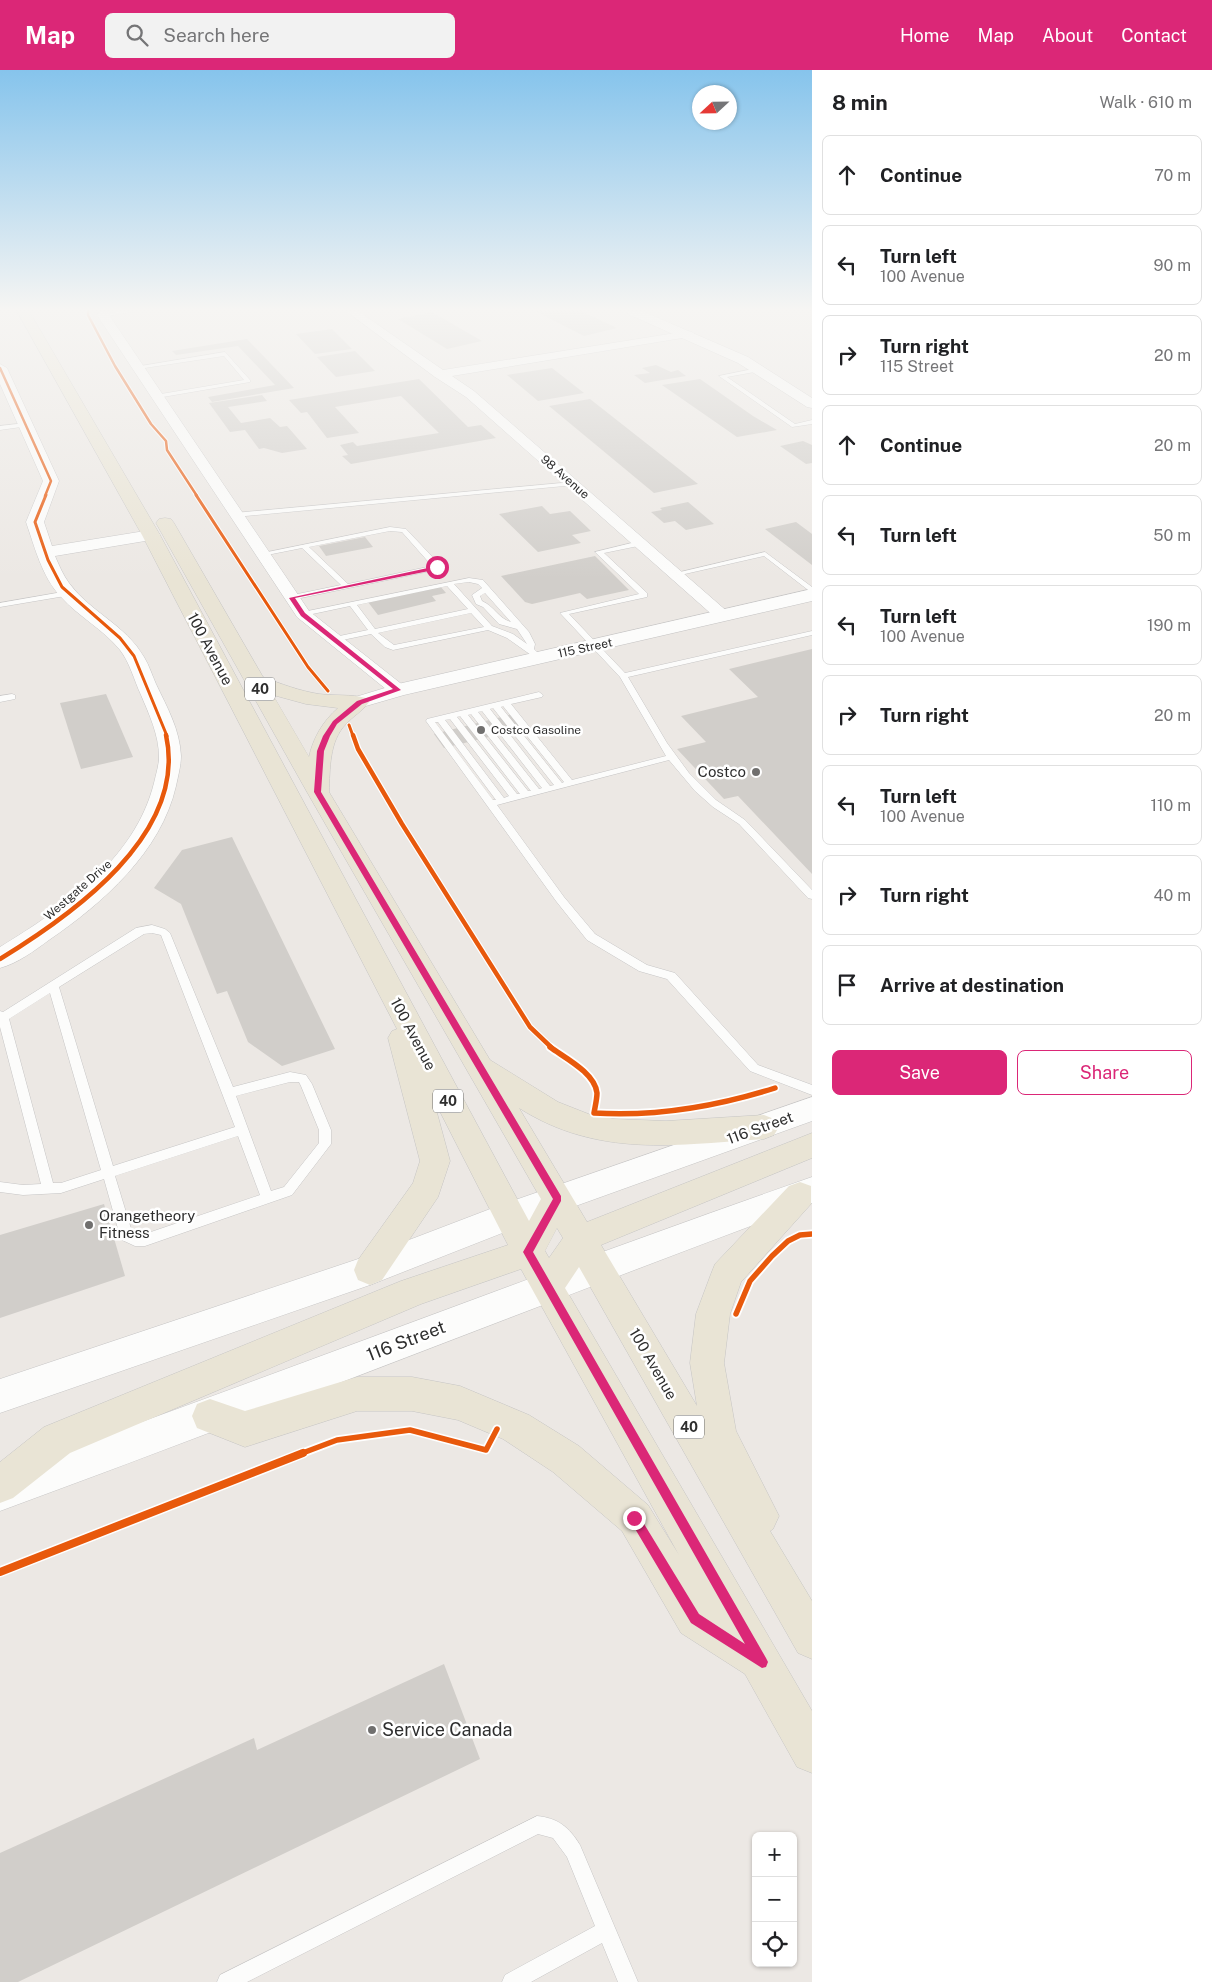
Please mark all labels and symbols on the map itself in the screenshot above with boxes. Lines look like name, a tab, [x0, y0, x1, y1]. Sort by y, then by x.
north arrow	[692, 85, 737, 130]
street label: 98 Avenue	[538, 452, 592, 502]
route start	[426, 556, 449, 579]
street label: 100 Avenue	[184, 610, 237, 688]
street label: 115 Street	[556, 635, 614, 661]
road number: 40	[245, 678, 275, 700]
place label: Costco Gasoline	[491, 723, 581, 737]
marker: Costco Gasoline	[475, 724, 487, 736]
place label: Costco	[698, 763, 746, 780]
marker: Costco	[750, 766, 762, 778]
street label: Westgate Drive	[41, 857, 115, 923]
street label: 100 Avenue	[387, 995, 440, 1073]
road number: 40	[433, 1089, 463, 1112]
street label: 116 Street	[724, 1108, 795, 1147]
place label: Orangetheory Fitness	[99, 1207, 195, 1241]
marker: Orangetheory Fitness	[83, 1219, 95, 1231]
street label: 116 Street	[363, 1316, 448, 1365]
street label: 100 Avenue	[626, 1325, 681, 1402]
road number: 40	[674, 1415, 704, 1438]
route end	[623, 1507, 646, 1530]
place label: Service Canada	[382, 1719, 512, 1740]
marker: Service Canada	[366, 1724, 378, 1736]

